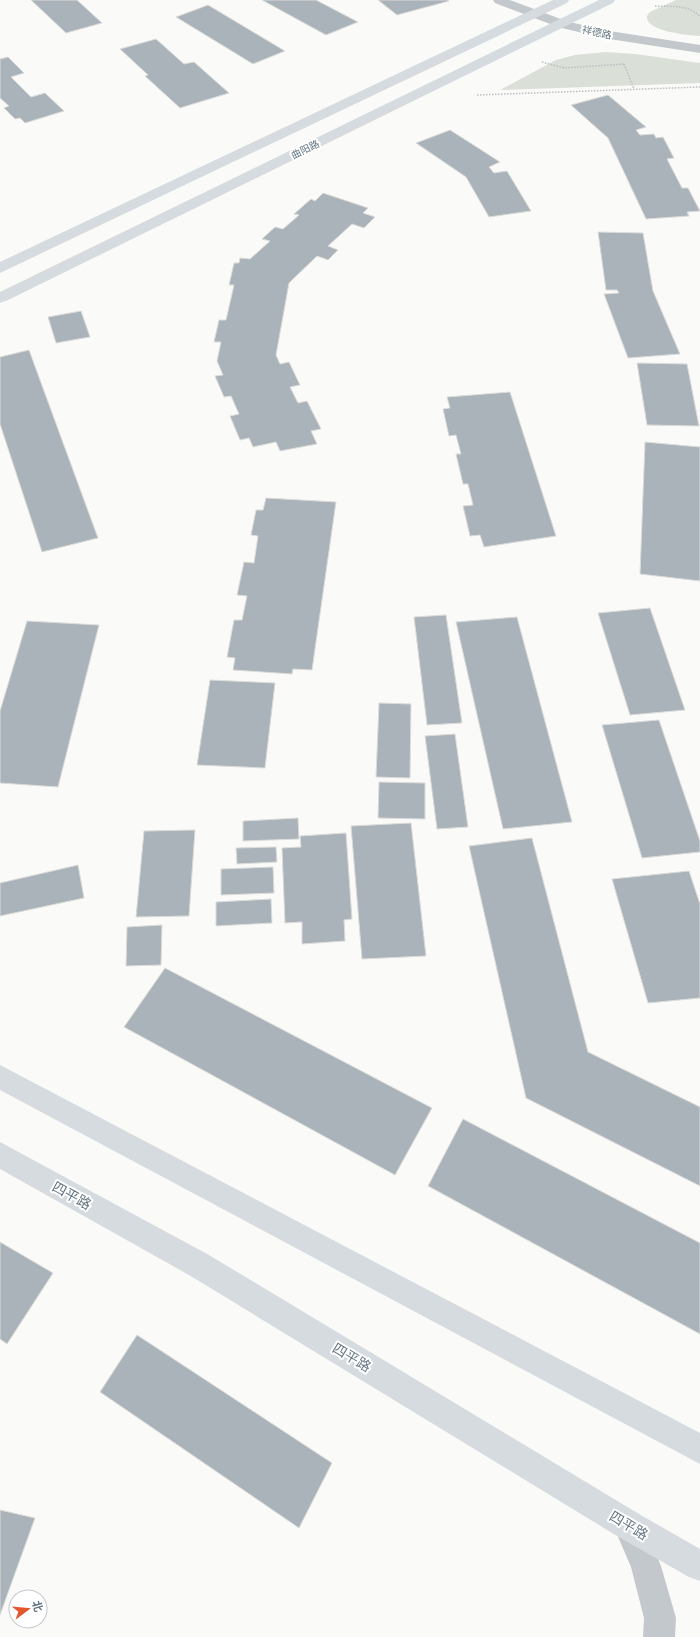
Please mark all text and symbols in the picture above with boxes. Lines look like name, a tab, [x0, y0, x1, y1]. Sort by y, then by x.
street label: 祥德路	[581, 23, 613, 41]
street label: 曲阳路	[289, 137, 321, 161]
street label: 四平路	[50, 1177, 94, 1213]
street label: 四平路	[330, 1339, 374, 1375]
street label: 四平路	[607, 1507, 651, 1543]
north arrow	[8, 1589, 48, 1629]
text: 北	[30, 1599, 46, 1613]

